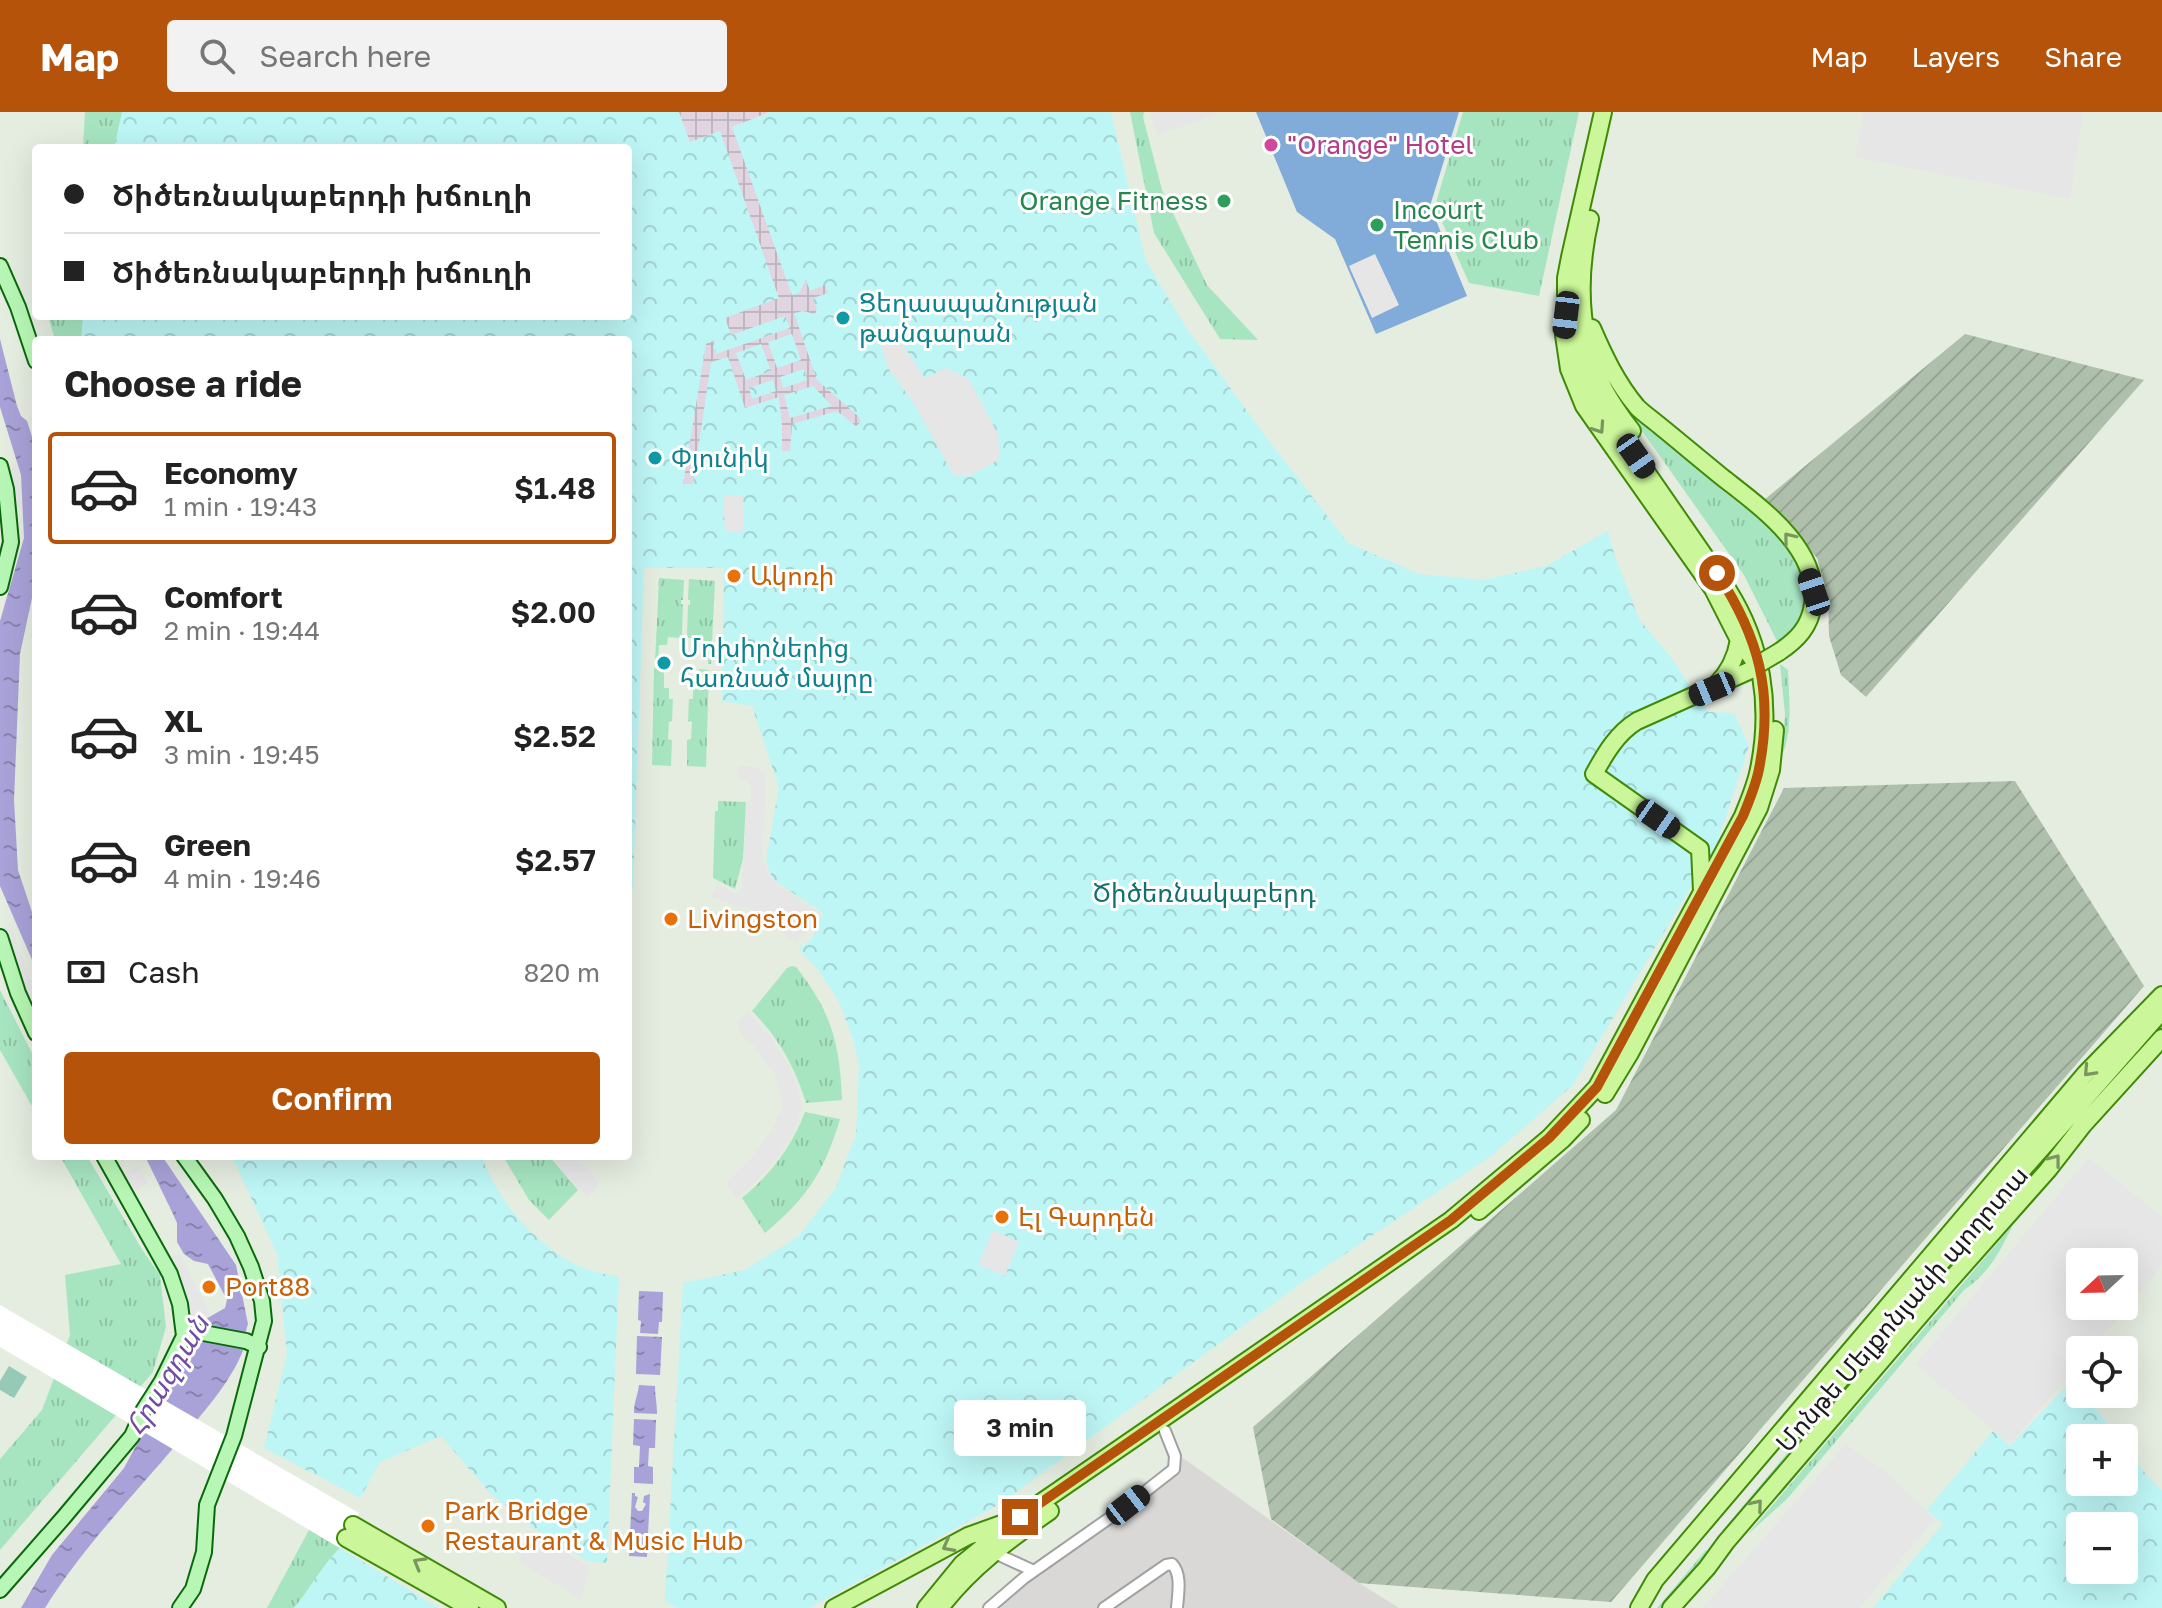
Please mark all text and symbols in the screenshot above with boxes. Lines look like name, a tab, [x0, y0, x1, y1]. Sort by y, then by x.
search box	[167, 20, 727, 92]
text: Map	[40, 34, 119, 79]
icon: search	[195, 34, 239, 78]
text: Search here	[259, 38, 431, 74]
text: Map	[1810, 40, 1868, 73]
text: Layers	[1912, 40, 2000, 73]
text: Share	[2044, 40, 2122, 73]
place label: "Orange" Hotel	[1287, 129, 1474, 160]
marker: "Orange" Hotel	[1262, 136, 1280, 154]
text: Ծիծեռնակաբերդի խճուղի	[112, 177, 533, 213]
place label: Orange Fitness	[1019, 185, 1208, 216]
marker: Orange Fitness	[1215, 192, 1233, 210]
place label: Incourt Tennis Club	[1393, 194, 1539, 255]
marker: Incourt Tennis Club	[1368, 216, 1386, 234]
text: Ծիծեռնակաբերդի խճուղի	[112, 254, 533, 290]
place label: Ցեղասպանության թանգարան	[859, 287, 1098, 348]
car	[1551, 290, 1581, 340]
marker: Ցեղասպանության թանգարան	[834, 309, 852, 327]
text: Choose a ride	[64, 362, 302, 405]
one-way arrow	[1589, 419, 1604, 434]
car	[1612, 429, 1660, 483]
place label: Փյունիկ	[671, 442, 769, 473]
marker: Փյունիկ	[646, 449, 664, 467]
icon: car	[68, 452, 140, 524]
text: Economy	[164, 455, 298, 491]
text: $1.48	[514, 470, 596, 506]
text: 1 min · 19:43	[164, 491, 317, 522]
one-way arrow	[1784, 532, 1798, 547]
route start	[1699, 555, 1735, 591]
place label: Ակոռի	[750, 560, 834, 591]
car	[1795, 565, 1833, 619]
marker: Ակոռի	[725, 567, 743, 585]
icon: car	[68, 576, 140, 648]
text: Comfort	[164, 579, 283, 615]
text: $2.00	[511, 594, 596, 630]
text: 2 min · 19:44	[164, 615, 320, 646]
place label: Մոխիրներից հառնած մայրը	[680, 632, 873, 693]
marker: Մոխիրներից հառնած մայրը	[655, 654, 673, 672]
car	[1685, 669, 1739, 709]
icon: car	[68, 700, 140, 772]
text: XL	[164, 703, 203, 739]
text: $2.52	[513, 718, 596, 754]
text: 3 min · 19:45	[164, 739, 320, 770]
car	[1631, 795, 1685, 843]
icon: car	[68, 824, 140, 896]
text: Green	[164, 827, 251, 863]
text: $2.57	[515, 842, 596, 878]
text: 4 min · 19:46	[164, 863, 321, 894]
park label: Ծիծեռնակաբերդ	[1092, 877, 1316, 908]
place label: Livingston	[687, 903, 818, 934]
marker: Livingston	[662, 910, 680, 928]
icon: cash	[64, 950, 108, 994]
text: Cash	[128, 954, 200, 990]
text: 820 m	[523, 957, 600, 988]
button: Confirm	[64, 1052, 600, 1144]
one-way arrow	[2084, 1062, 2098, 1077]
one-way arrow	[2046, 1154, 2060, 1169]
street label: Մոնթե Մելքոնյանի պողոտա	[1769, 1159, 2034, 1458]
place label: Էլ Գարդեն	[1018, 1201, 1155, 1232]
marker: Էլ Գարդեն	[993, 1208, 1011, 1226]
north arrow	[2066, 1248, 2138, 1320]
map controls	[2066, 1248, 2138, 1584]
place label: Port88	[225, 1271, 310, 1302]
marker: Port88	[200, 1278, 218, 1296]
water label: Հրազդան	[118, 1308, 217, 1441]
button: locate	[2066, 1336, 2138, 1408]
callout: 3 min	[954, 1401, 1086, 1457]
text: 3 min	[986, 1412, 1054, 1443]
button: +	[2066, 1424, 2138, 1496]
car	[1102, 1481, 1154, 1529]
place label: Park Bridge Restaurant & Music Hub	[444, 1495, 743, 1556]
route end	[1002, 1499, 1038, 1535]
one-way arrow	[1747, 1500, 1762, 1515]
button: −	[2066, 1512, 2138, 1584]
marker: Park Bridge Restaurant & Music Hub	[419, 1517, 437, 1535]
one-way arrow	[942, 1537, 956, 1552]
one-way arrow	[413, 1557, 428, 1573]

